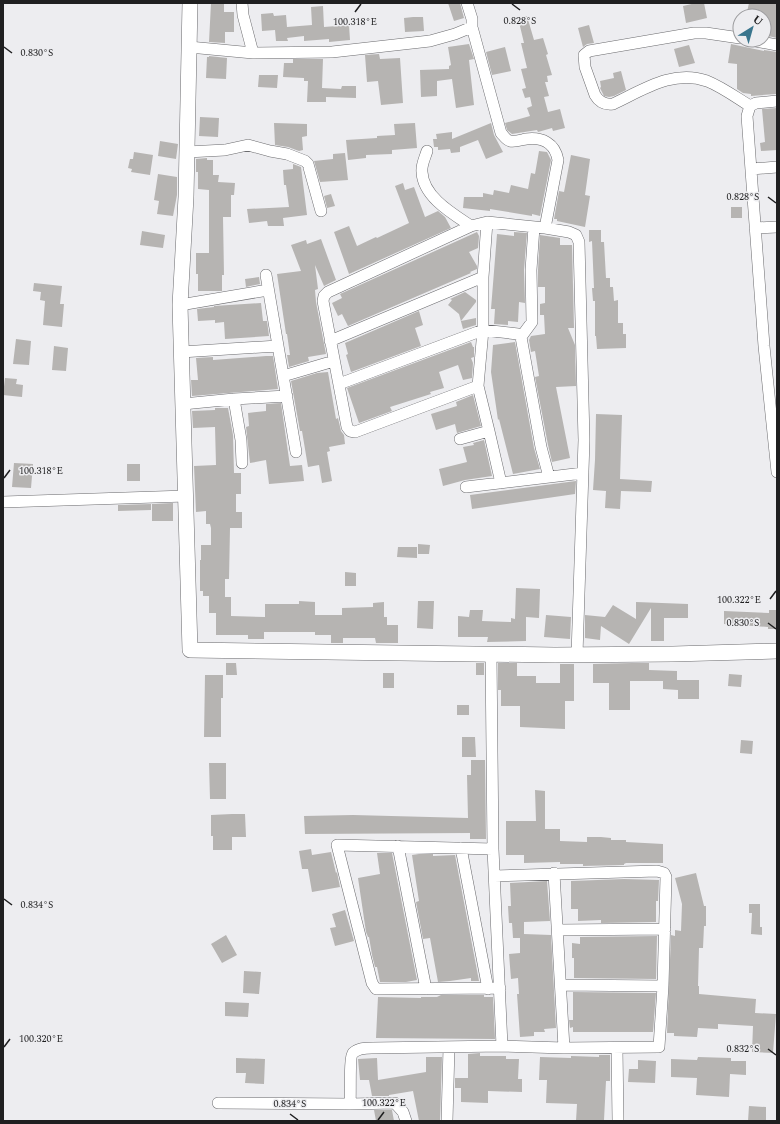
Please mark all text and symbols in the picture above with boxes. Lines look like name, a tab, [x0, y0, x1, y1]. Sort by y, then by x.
north arrow	[732, 8, 772, 48]
text: U	[749, 11, 767, 30]
text: 0.828°S	[504, 13, 536, 29]
text: 100.318°E	[333, 14, 377, 30]
text: 0.830°S	[21, 45, 53, 61]
text: 0.828°S	[727, 189, 759, 205]
text: 100.318°E	[19, 463, 63, 479]
text: 100.322°E	[717, 592, 761, 608]
text: 0.830°S	[727, 615, 759, 631]
text: 0.834°S	[21, 897, 53, 913]
text: 100.320°E	[19, 1031, 63, 1047]
text: 0.832°S	[727, 1041, 759, 1057]
text: 100.322°E	[362, 1095, 406, 1111]
text: 0.834°S	[274, 1096, 306, 1112]

